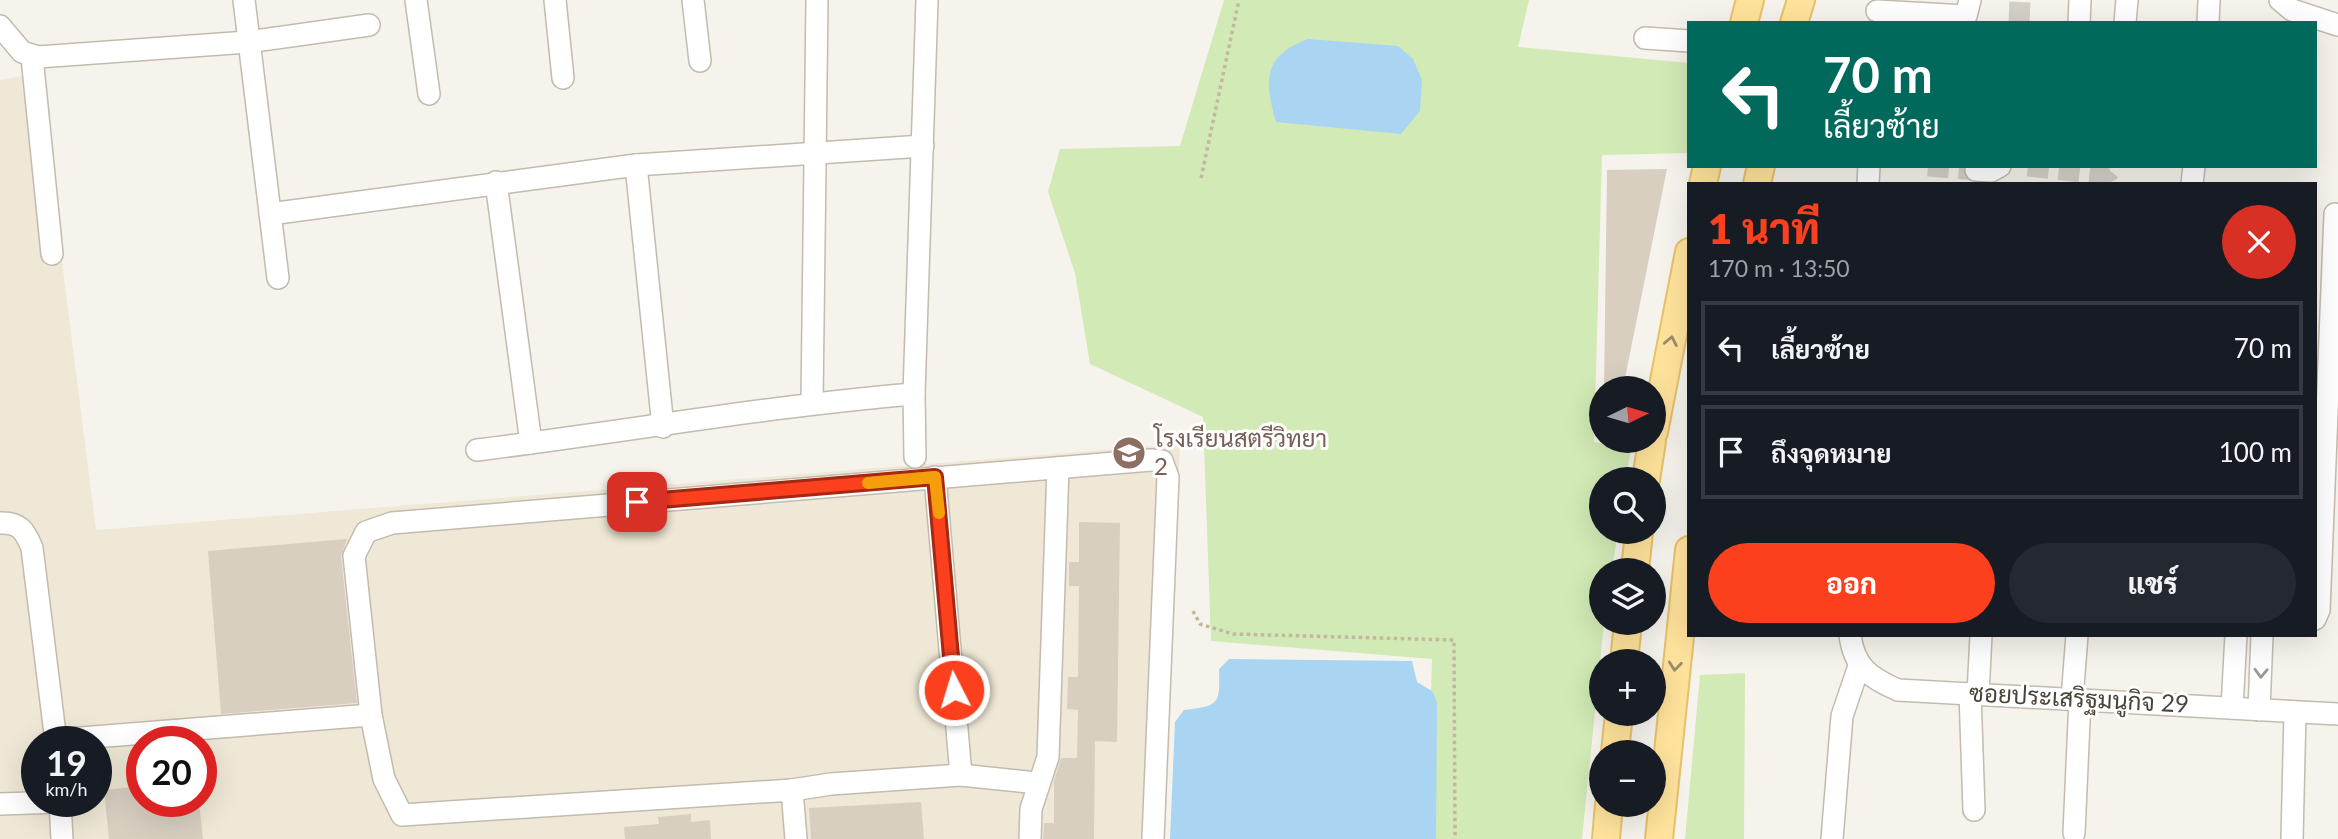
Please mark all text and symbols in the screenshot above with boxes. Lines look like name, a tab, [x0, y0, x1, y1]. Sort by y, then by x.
text: 70 m	[1823, 45, 1933, 103]
icon: left	[1708, 49, 1799, 140]
text: เลี้ยวซ้าย	[1823, 106, 1940, 145]
text: 1 นาที	[1708, 203, 1820, 253]
button: close	[2222, 205, 2296, 279]
text: 170 m · 13:50	[1708, 254, 1850, 282]
icon: left	[1712, 329, 1750, 367]
text: 70 m	[2234, 332, 2292, 364]
text: เลี้ยวซ้าย	[1771, 333, 1870, 365]
one-way arrow	[1663, 335, 1678, 347]
north arrow	[1589, 376, 1666, 453]
map controls	[1589, 376, 1666, 817]
place label: โรงเรียนสตรีวิทยา 2	[1152, 423, 1327, 480]
icon: arrive	[1712, 433, 1750, 471]
school or university icon: โรงเรียนสตรีวิทยา 2	[1110, 434, 1148, 472]
text: 100 m	[2219, 436, 2292, 468]
text: ถึงจุดหมาย	[1771, 437, 1892, 469]
button: search	[1589, 467, 1666, 544]
pin	[607, 472, 667, 532]
icon: arrive	[618, 483, 656, 521]
button: ออก	[1708, 543, 1995, 623]
button: แชร์	[2009, 543, 2296, 623]
button: layers	[1589, 558, 1666, 635]
button: +	[1589, 649, 1666, 726]
position arrow	[917, 653, 991, 727]
one-way arrow	[1668, 661, 1683, 672]
one-way arrow	[2253, 667, 2268, 678]
street label: ซอยประเสริฐมนูกิจ 29	[1968, 677, 2190, 722]
speed limit sign: 20	[126, 726, 217, 817]
button: −	[1589, 740, 1666, 817]
text: 19	[46, 741, 87, 783]
text: km/h	[45, 778, 88, 800]

